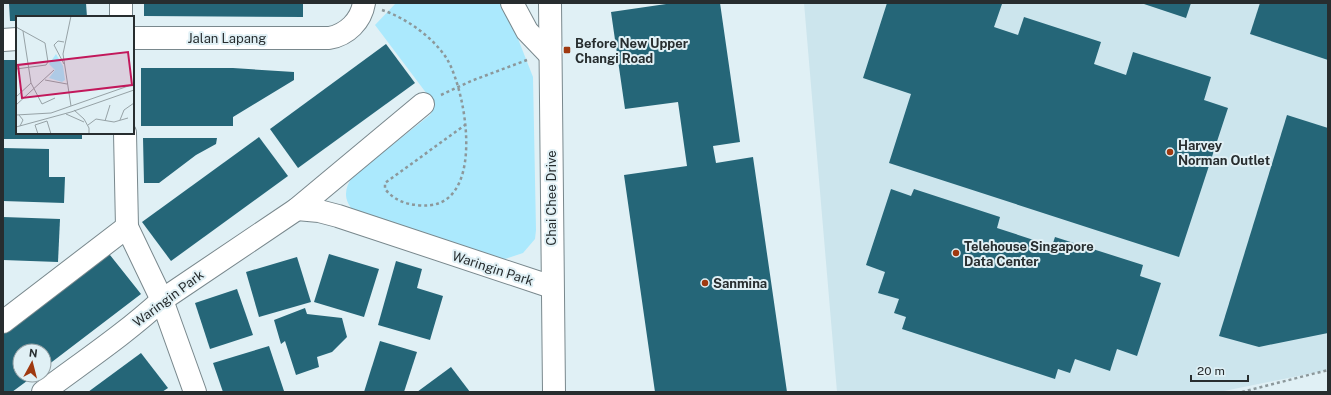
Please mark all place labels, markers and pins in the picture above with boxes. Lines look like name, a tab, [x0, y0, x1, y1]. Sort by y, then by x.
place label: Before New Upper Changi Road	[575, 36, 689, 66]
marker: Before New Upper Changi Road	[562, 45, 572, 55]
place label: Harvey Norman Outlet	[1178, 138, 1270, 168]
marker: Harvey Norman Outlet	[1165, 147, 1175, 157]
place label: Telehouse Singapore Data Center	[964, 239, 1094, 269]
marker: Telehouse Singapore Data Center	[951, 248, 961, 258]
place label: Sanmina	[713, 276, 767, 291]
marker: Sanmina	[700, 278, 710, 288]

